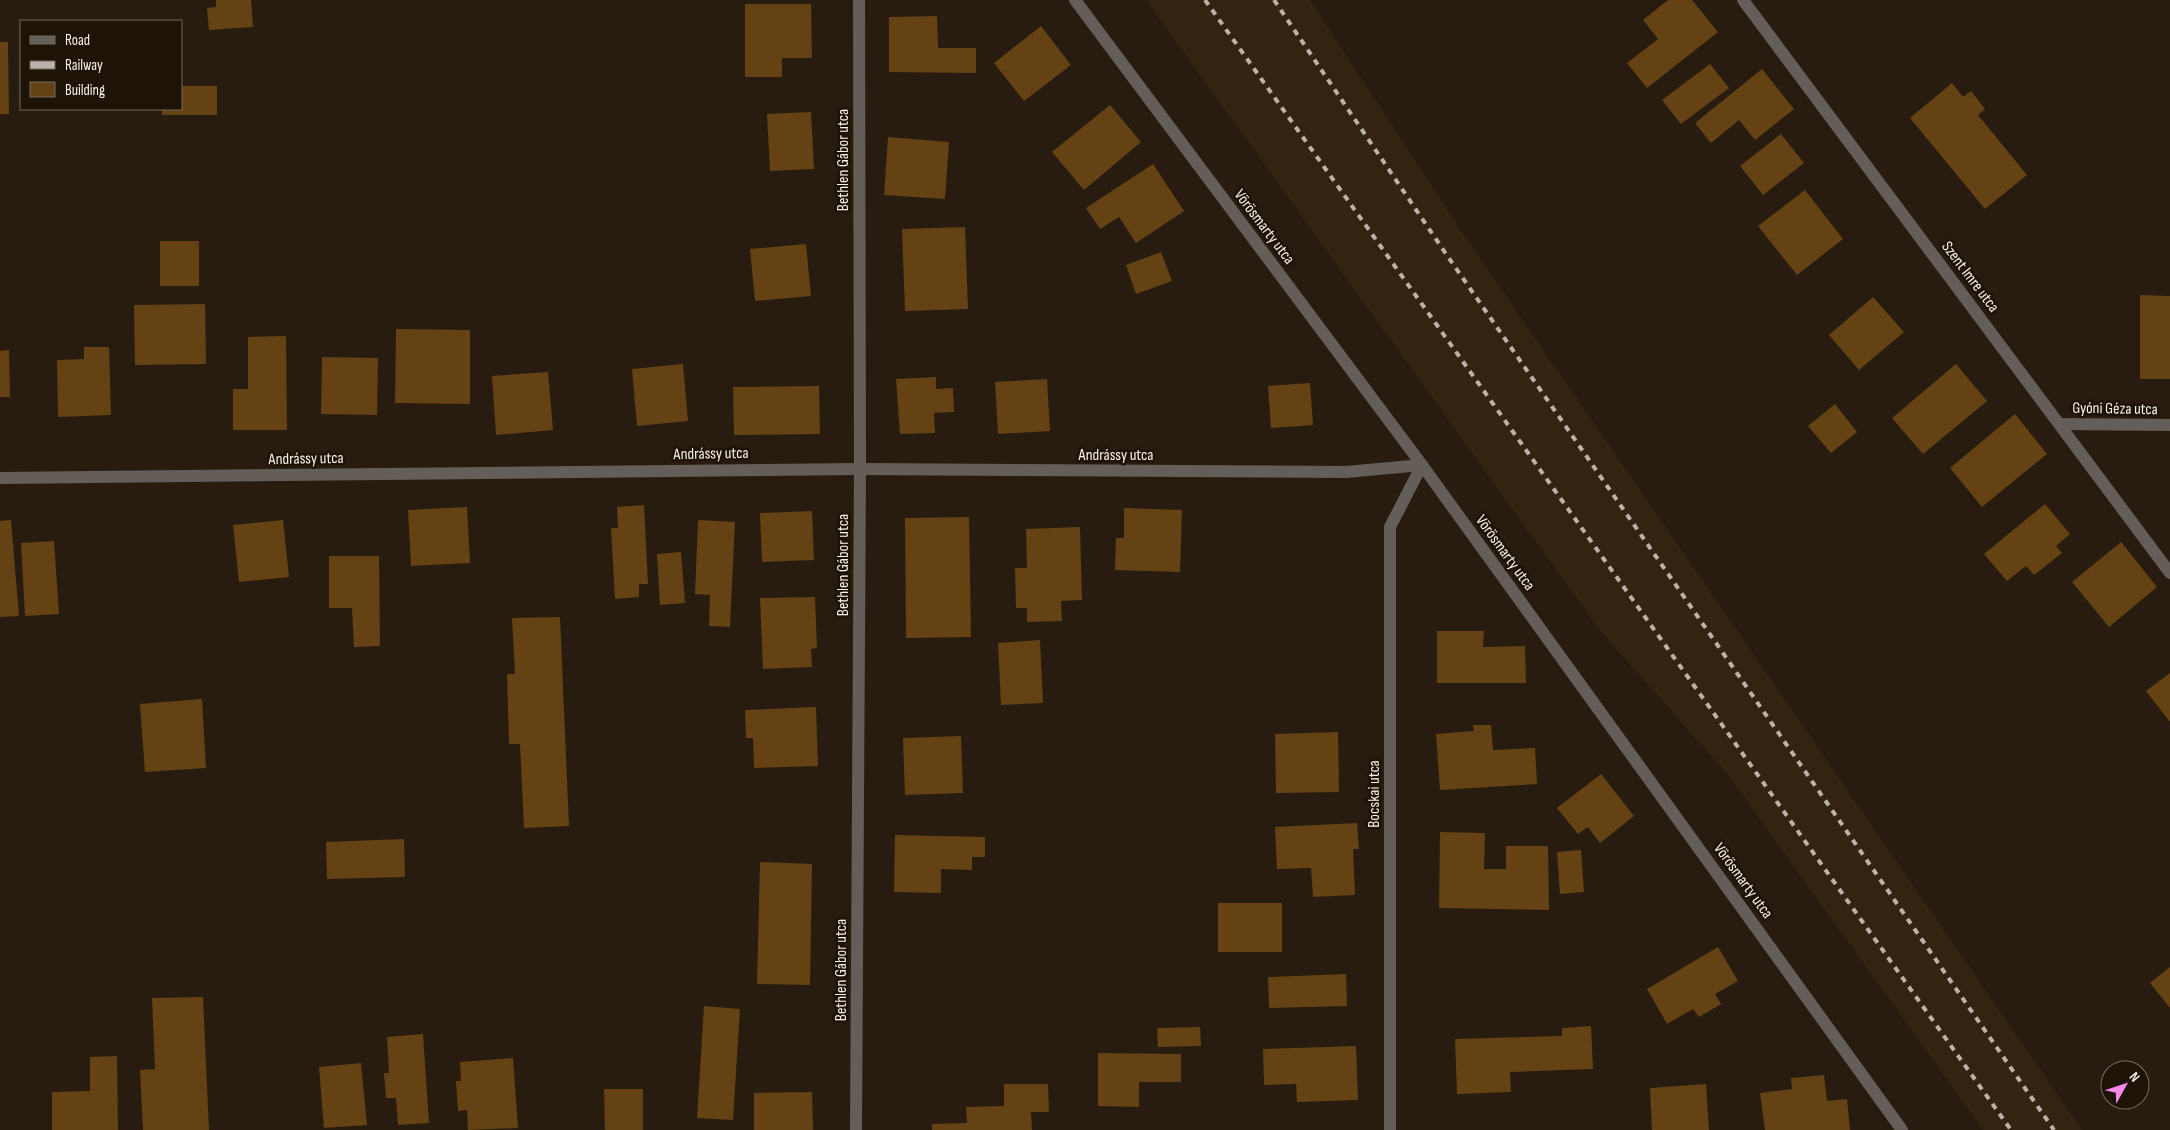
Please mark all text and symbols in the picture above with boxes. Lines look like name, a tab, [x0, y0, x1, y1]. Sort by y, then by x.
legend	[20, 20, 182, 110]
text: Road	[65, 31, 90, 50]
text: Railway	[65, 56, 103, 75]
text: Building	[65, 81, 105, 100]
street label: Bethlen Gábor utca	[834, 109, 853, 211]
street label: Vörösmarty utca	[1230, 186, 1298, 268]
street label: Szent Imre utca	[1937, 238, 2003, 316]
street label: Gyóni Géza utca	[2072, 399, 2158, 419]
street label: Andrássy utca	[672, 444, 749, 464]
street label: Andrássy utca	[1078, 446, 1153, 465]
street label: Andrássy utca	[267, 449, 344, 469]
street label: Vörösmarty utca	[1471, 512, 1539, 594]
street label: Bethlen Gábor utca	[834, 514, 853, 616]
street label: Bocskai utca	[1365, 760, 1384, 828]
street label: Vörösmarty utca	[1709, 840, 1777, 922]
street label: Bethlen Gábor utca	[832, 919, 851, 1021]
north arrow	[2100, 1060, 2150, 1110]
text: N	[2126, 1069, 2143, 1085]

